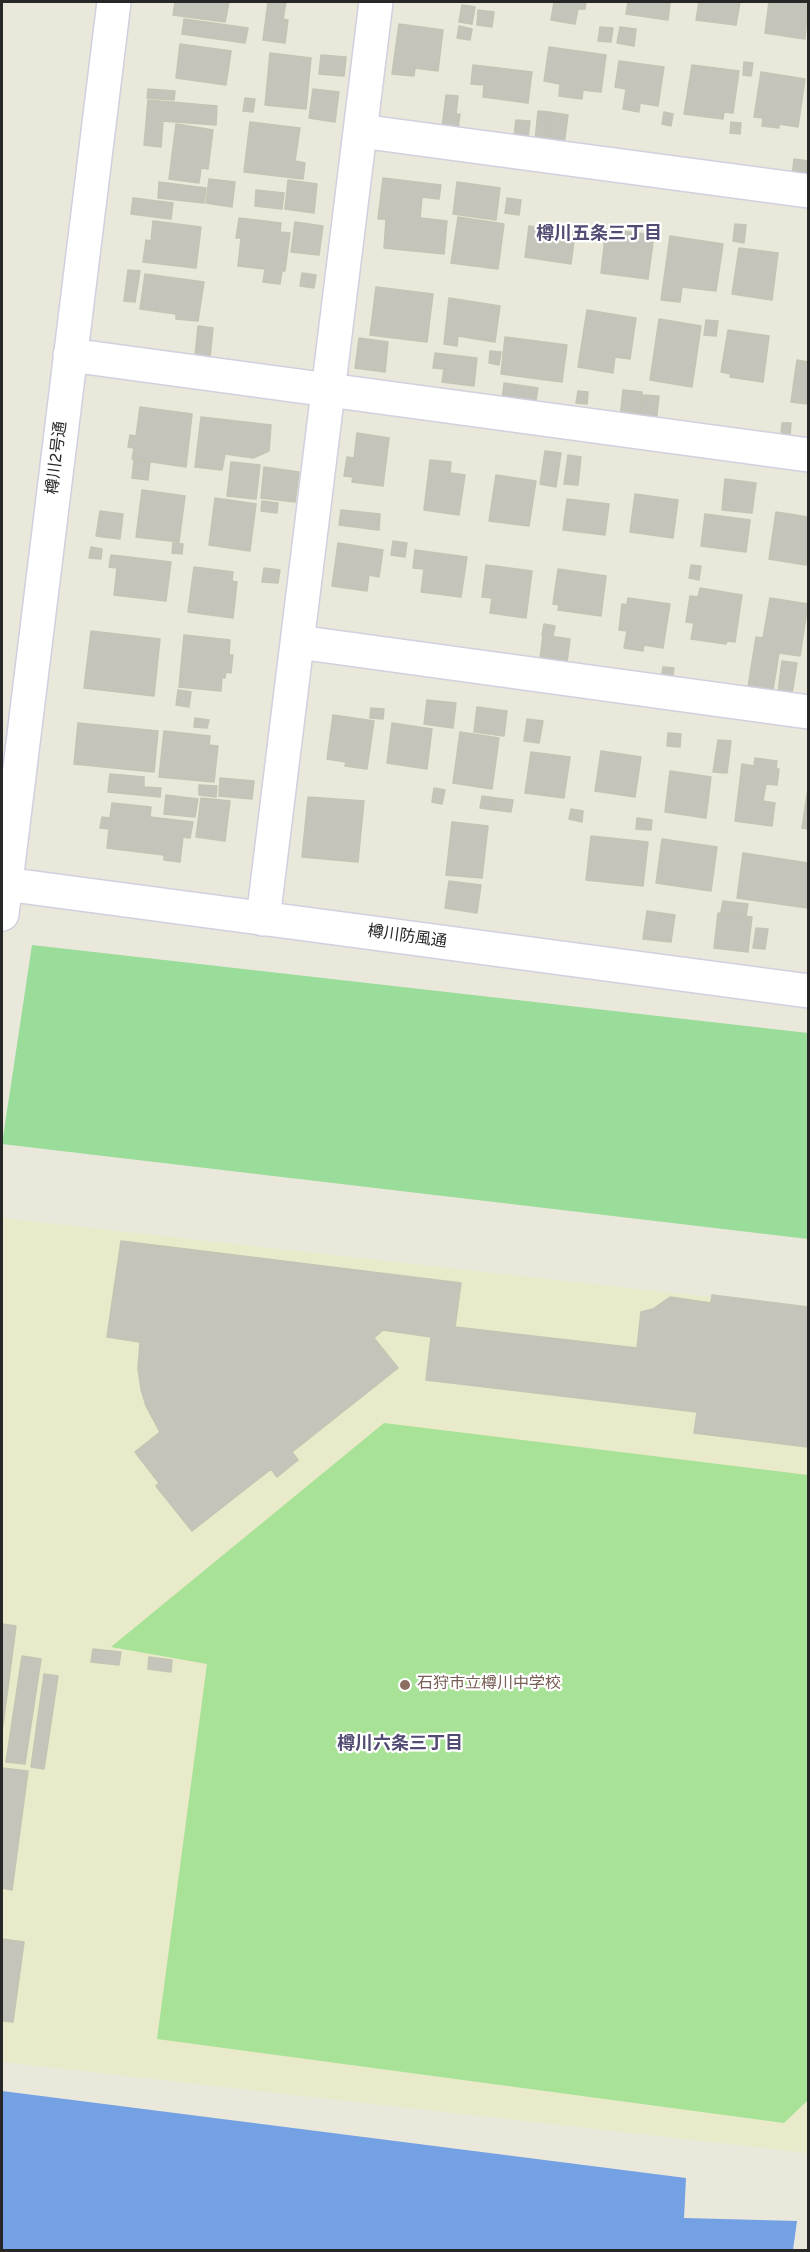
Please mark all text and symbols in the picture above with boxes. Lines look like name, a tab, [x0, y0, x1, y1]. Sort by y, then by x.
district label: 樽川五条三丁目	[536, 224, 662, 246]
street label: 樽川2号通	[44, 420, 72, 496]
street label: 樽川防風通	[366, 923, 448, 953]
place label: 石狩市立樽川中学校	[417, 1675, 561, 1695]
marker: 石狩市立樽川中学校	[398, 1678, 412, 1692]
district label: 樽川六条三丁目	[337, 1734, 463, 1756]

